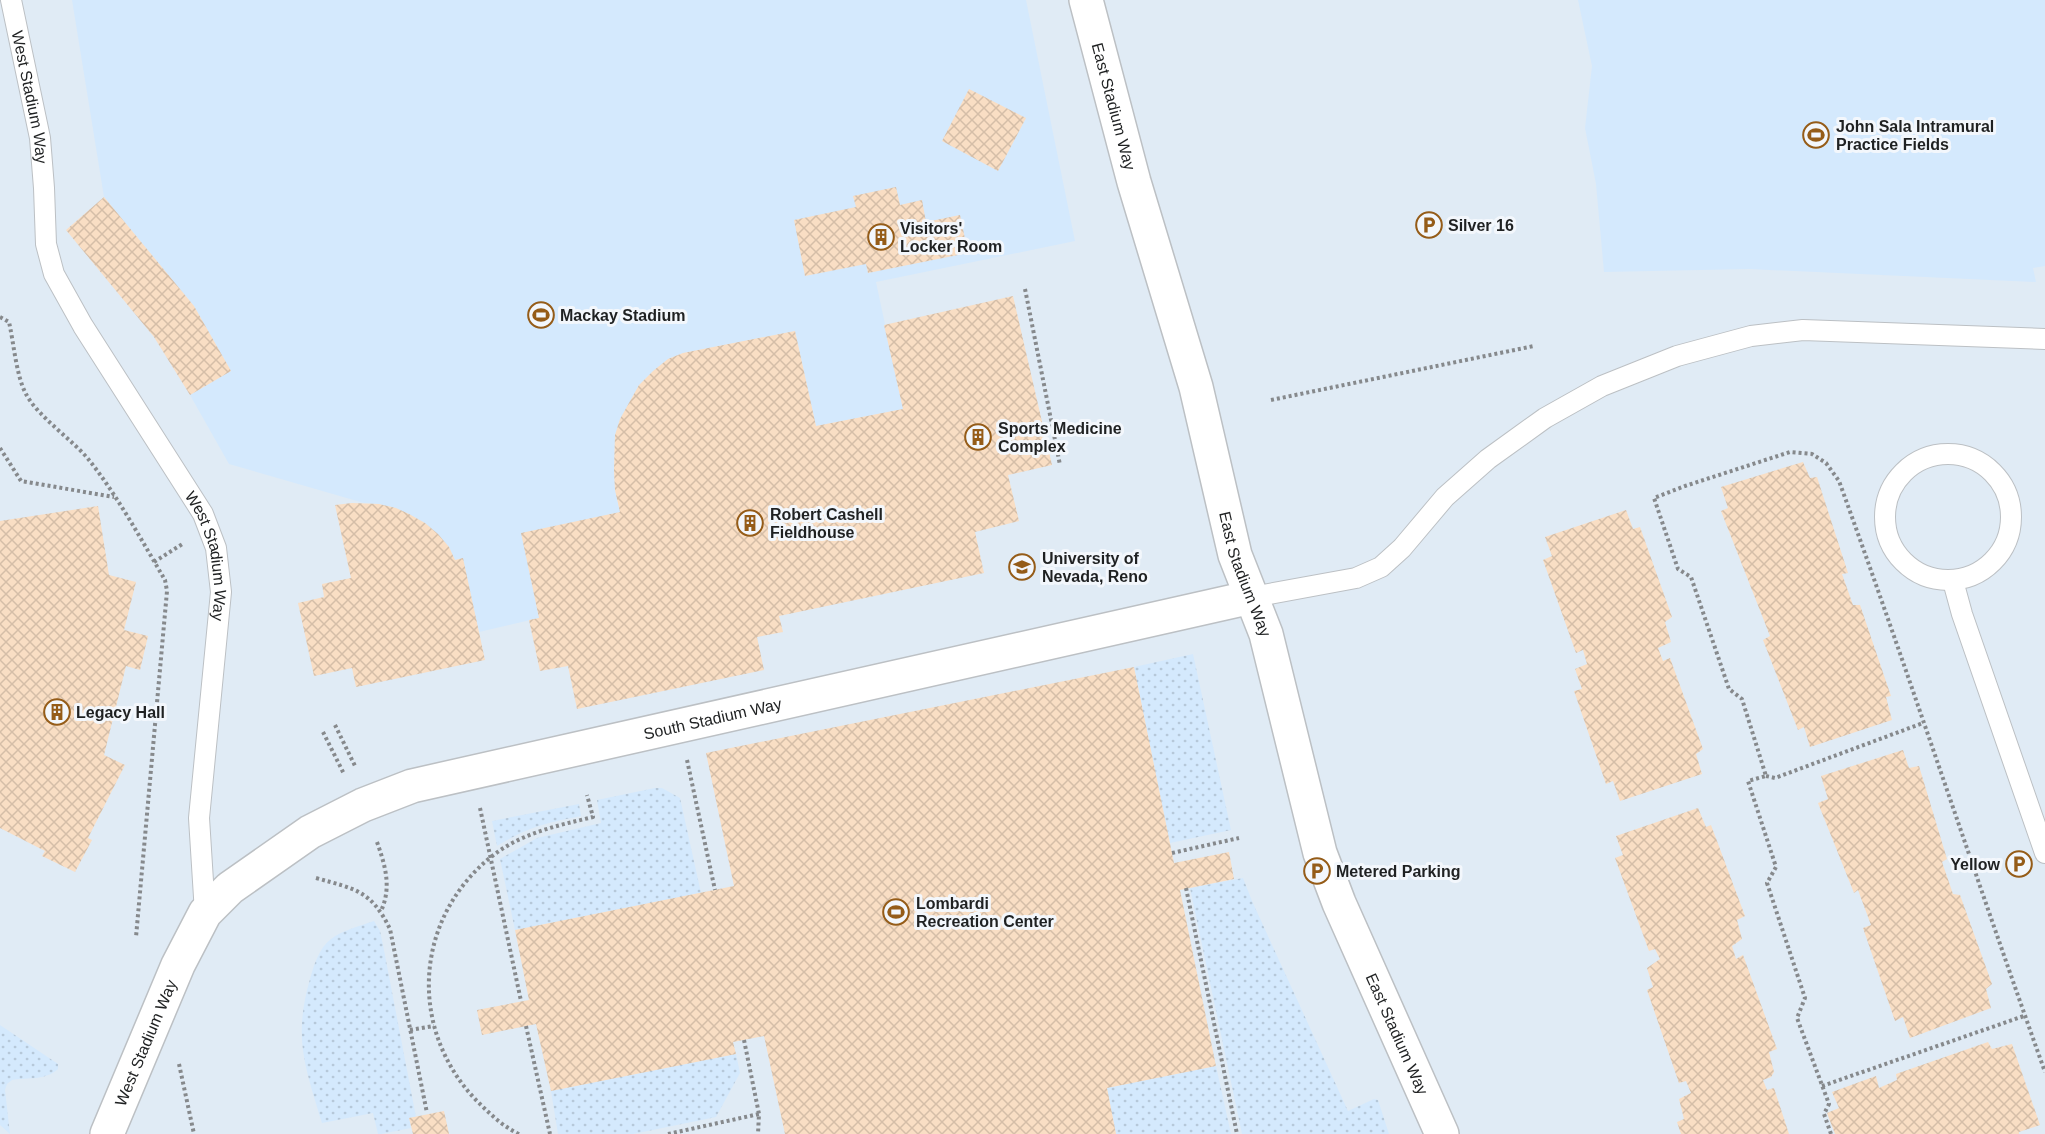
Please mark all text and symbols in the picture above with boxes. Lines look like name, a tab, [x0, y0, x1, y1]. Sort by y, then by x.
street label: West Stadium Way	[9, 29, 51, 164]
street label: East Stadium Way	[1089, 41, 1139, 172]
place label: John Sala Intramural Practice Fields	[1836, 118, 1994, 153]
sports icon: John Sala Intramural Practice Fields	[1801, 120, 1831, 150]
parking icon: Silver 16	[1414, 210, 1444, 240]
place label: Silver 16	[1448, 217, 1514, 234]
place label: Visitors' Locker Room	[900, 220, 1002, 255]
building icon: Visitors' Locker Room	[866, 222, 896, 252]
sports icon: Mackay Stadium	[526, 300, 556, 330]
place label: Mackay Stadium	[560, 307, 685, 324]
place label: Sports Medicine Complex	[998, 420, 1122, 455]
building icon: Sports Medicine Complex	[963, 422, 993, 452]
street label: West Stadium Way	[182, 488, 230, 622]
place label: Robert Cashell Fieldhouse	[770, 506, 883, 541]
building icon: Robert Cashell Fieldhouse	[735, 508, 765, 538]
street label: East Stadium Way	[1217, 510, 1275, 639]
place label: University of Nevada, Reno	[1042, 550, 1148, 585]
school or university icon: University of Nevada, Reno	[1007, 552, 1037, 582]
street label: South Stadium Way	[642, 695, 783, 742]
building icon: Legacy Hall	[42, 697, 72, 727]
place label: Legacy Hall	[76, 704, 165, 721]
parking icon: Yellow	[2004, 849, 2034, 879]
parking icon: Metered Parking	[1302, 856, 1332, 886]
place label: Yellow	[1950, 856, 2001, 873]
place label: Metered Parking	[1336, 863, 1460, 880]
place label: Lombardi Recreation Center	[916, 895, 1054, 930]
sports icon: Lombardi Recreation Center	[881, 897, 911, 927]
street label: East Stadium Way	[1363, 970, 1432, 1097]
street label: West Stadium Way	[111, 977, 179, 1108]

